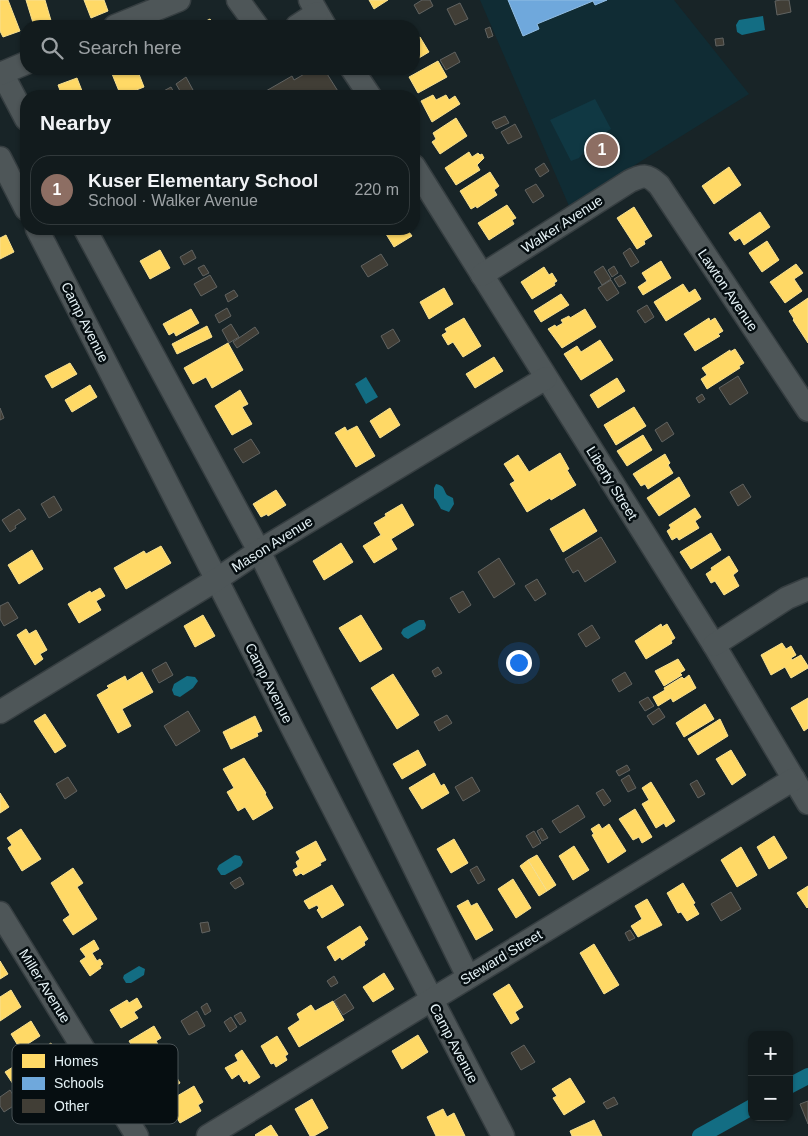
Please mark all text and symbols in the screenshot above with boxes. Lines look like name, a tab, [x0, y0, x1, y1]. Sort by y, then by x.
search box	[20, 20, 420, 75]
icon: search	[38, 34, 66, 62]
text: Search here	[78, 37, 182, 58]
text: Nearby	[40, 111, 111, 134]
pin: 1	[586, 131, 618, 169]
text: Kuser Elementary School	[88, 170, 318, 191]
text: 1	[53, 181, 61, 198]
text: 220 m	[355, 181, 399, 198]
text: School · Walker Avenue	[88, 192, 258, 209]
street label: Walker Avenue	[518, 192, 606, 256]
street label: Lawton Avenue	[695, 246, 761, 334]
street label: Camp Avenue	[58, 279, 112, 365]
street label: Liberty Street	[583, 443, 641, 523]
street label: Mason Avenue	[229, 513, 316, 575]
street label: Camp Avenue	[242, 640, 296, 726]
your location	[506, 650, 532, 676]
street label: Steward Street	[457, 926, 545, 988]
street label: Miller Avenue	[16, 946, 74, 1026]
street label: Camp Avenue	[426, 1001, 482, 1086]
map controls	[748, 1031, 793, 1121]
button: +	[748, 1031, 793, 1076]
legend	[12, 1044, 178, 1124]
text: Homes	[54, 1053, 98, 1069]
text: Schools	[54, 1075, 104, 1091]
button: −	[748, 1076, 793, 1121]
text: Other	[54, 1098, 89, 1114]

